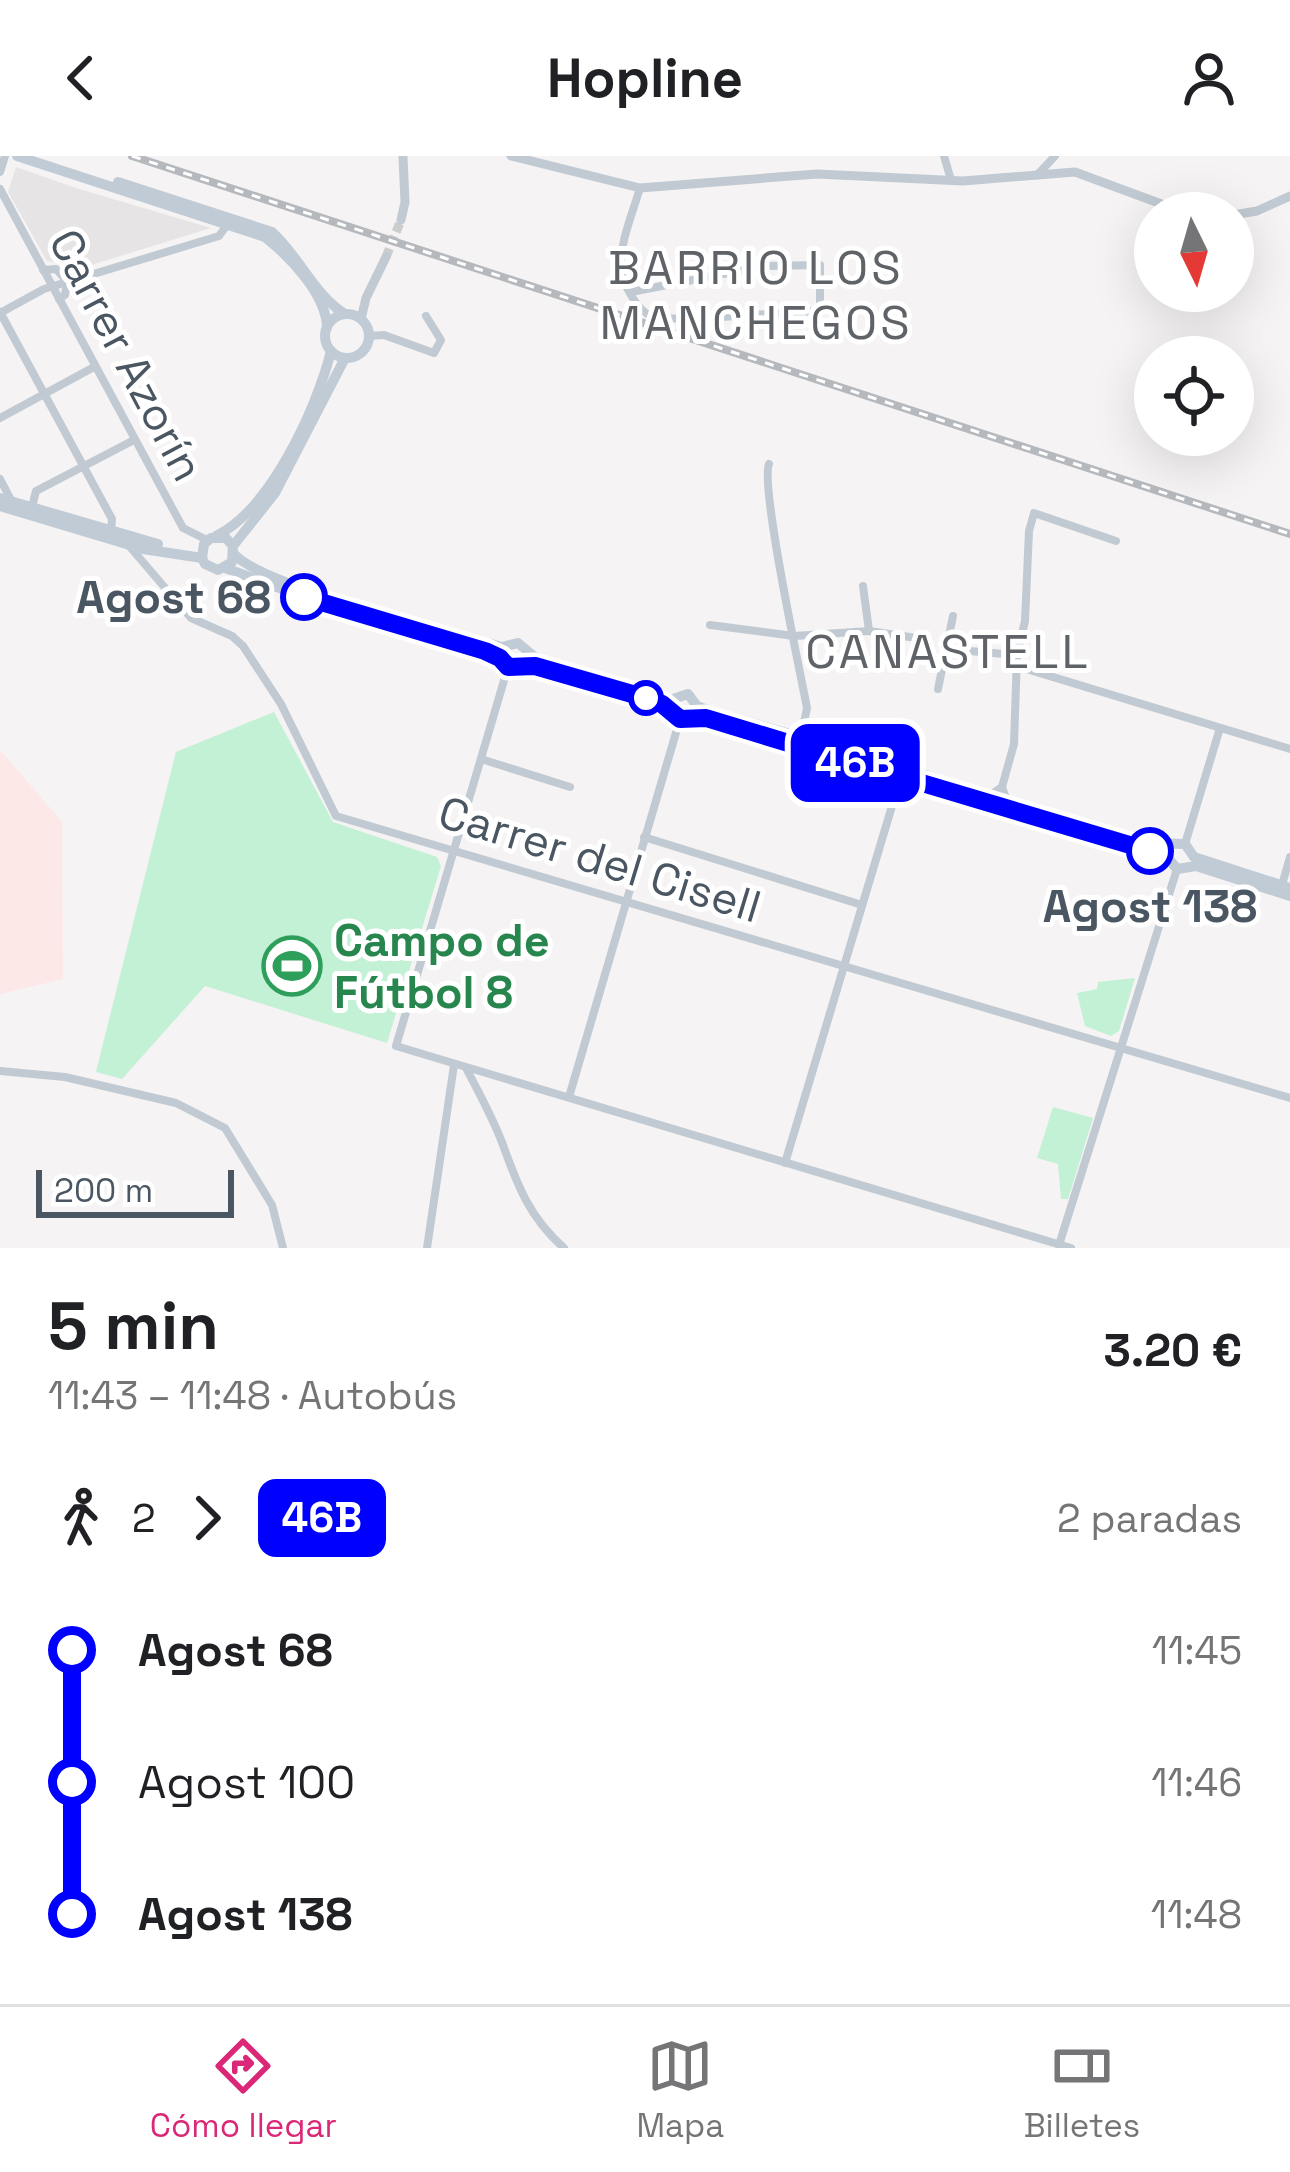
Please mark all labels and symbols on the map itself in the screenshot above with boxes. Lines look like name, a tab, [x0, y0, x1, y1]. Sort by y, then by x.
north arrow	[1134, 192, 1254, 312]
street label: Carrer Azorín	[36, 220, 217, 491]
district label: BARRIO LOS MANCHEGOS	[599, 237, 913, 353]
place label: Agost 68	[76, 569, 271, 626]
marker: Agost 68	[282, 575, 326, 619]
district label: CANASTELL	[805, 621, 1091, 682]
unlabelled marker	[630, 682, 662, 714]
line badge: 46B	[786, 724, 924, 802]
street label: Carrer del Cisell	[432, 783, 768, 935]
marker: Agost 138	[1128, 829, 1172, 873]
place label: Agost 138	[1043, 878, 1257, 935]
place label: Campo de Fútbol 8	[334, 912, 550, 1021]
sports icon: Campo de Fútbol 8	[261, 935, 323, 997]
scale bar	[36, 1164, 234, 1217]

